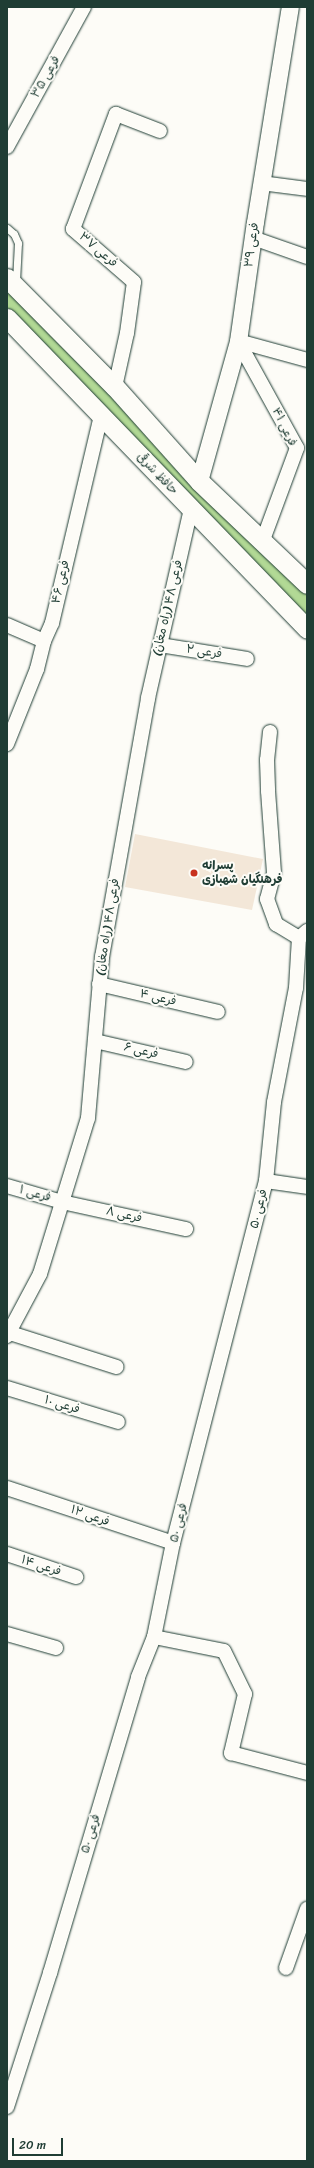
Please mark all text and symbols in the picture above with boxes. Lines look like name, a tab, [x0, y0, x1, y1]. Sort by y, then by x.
street label: فرعی ۳۵	[29, 53, 63, 101]
street label: فرعی ۳۹	[242, 222, 262, 268]
street label: فرعی ۳۷	[76, 229, 120, 271]
street label: فرعی ۴۱	[268, 405, 300, 449]
street label: حافظ شرقی	[133, 450, 181, 498]
street label: فرعی ۴۶	[49, 559, 73, 605]
street label: فرعی ۴۸ (راه مغان)	[150, 559, 186, 657]
street label: فرعی ۲	[185, 642, 223, 662]
place label: پسرانه فرهنگیان شهبازی	[202, 859, 282, 887]
marker: پسرانه فرهنگیان شهبازی	[189, 868, 199, 878]
street label: فرعی ۴۸ (راه مغان)	[93, 877, 123, 977]
street label: فرعی ۴	[138, 987, 178, 1009]
street label: فرعی ۶	[122, 1040, 160, 1062]
street label: فرعی ۱	[18, 1183, 52, 1205]
street label: فرعی ۵۰	[247, 1188, 271, 1230]
street label: فرعی ۸	[105, 1204, 143, 1226]
street label: فرعی ۱۰	[43, 1393, 81, 1417]
street label: فرعی ۵۰	[167, 1502, 191, 1544]
street label: فرعی ۱۲	[69, 1503, 111, 1529]
street label: فرعی ۱۴	[19, 1553, 63, 1579]
street label: فرعی ۵۰	[78, 1813, 104, 1855]
scale bar	[14, 2130, 65, 2156]
text: 20 m	[19, 2134, 46, 2156]

